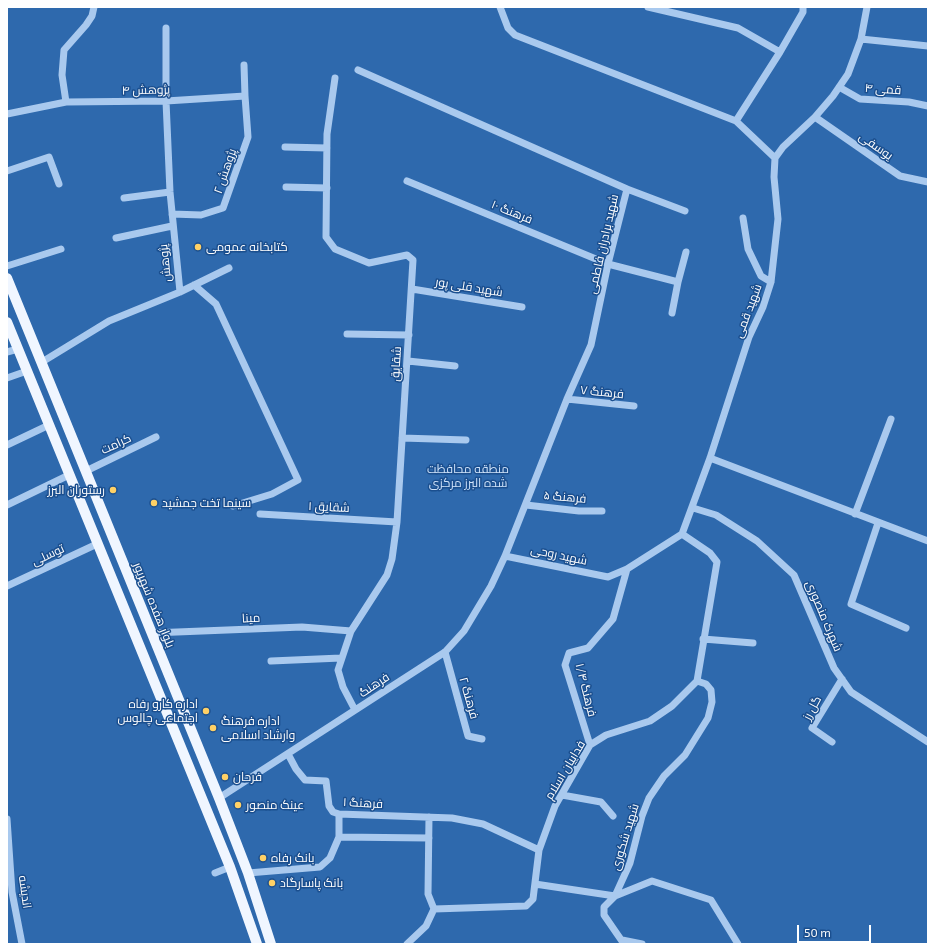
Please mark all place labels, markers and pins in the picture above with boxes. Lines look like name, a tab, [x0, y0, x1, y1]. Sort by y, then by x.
place label: کتابخانه عمومی	[206, 240, 288, 254]
marker: کتابخانه عمومی	[193, 242, 203, 252]
place label: رستوران البرز	[48, 483, 105, 497]
marker: رستوران البرز	[108, 485, 118, 495]
place label: سینما تخت جمشید	[162, 496, 251, 510]
marker: سینما تخت جمشید	[149, 498, 159, 508]
place label: اداره کارو رفاه اجتماعی چالوس	[118, 697, 198, 725]
marker: اداره کارو رفاه اجتماعی چالوس	[201, 706, 211, 716]
place label: اداره فرهنگ وارشاد اسلامی	[221, 714, 295, 742]
marker: اداره فرهنگ وارشاد اسلامی	[208, 723, 218, 733]
place label: فرحان	[233, 770, 262, 784]
marker: فرحان	[220, 772, 230, 782]
place label: عینک منصور	[246, 798, 304, 812]
marker: عینک منصور	[233, 800, 243, 810]
place label: بانک رفاه	[271, 851, 314, 865]
marker: بانک رفاه	[258, 853, 268, 863]
place label: بانک پاسارگاد	[280, 876, 343, 890]
marker: بانک پاسارگاد	[267, 878, 277, 888]

